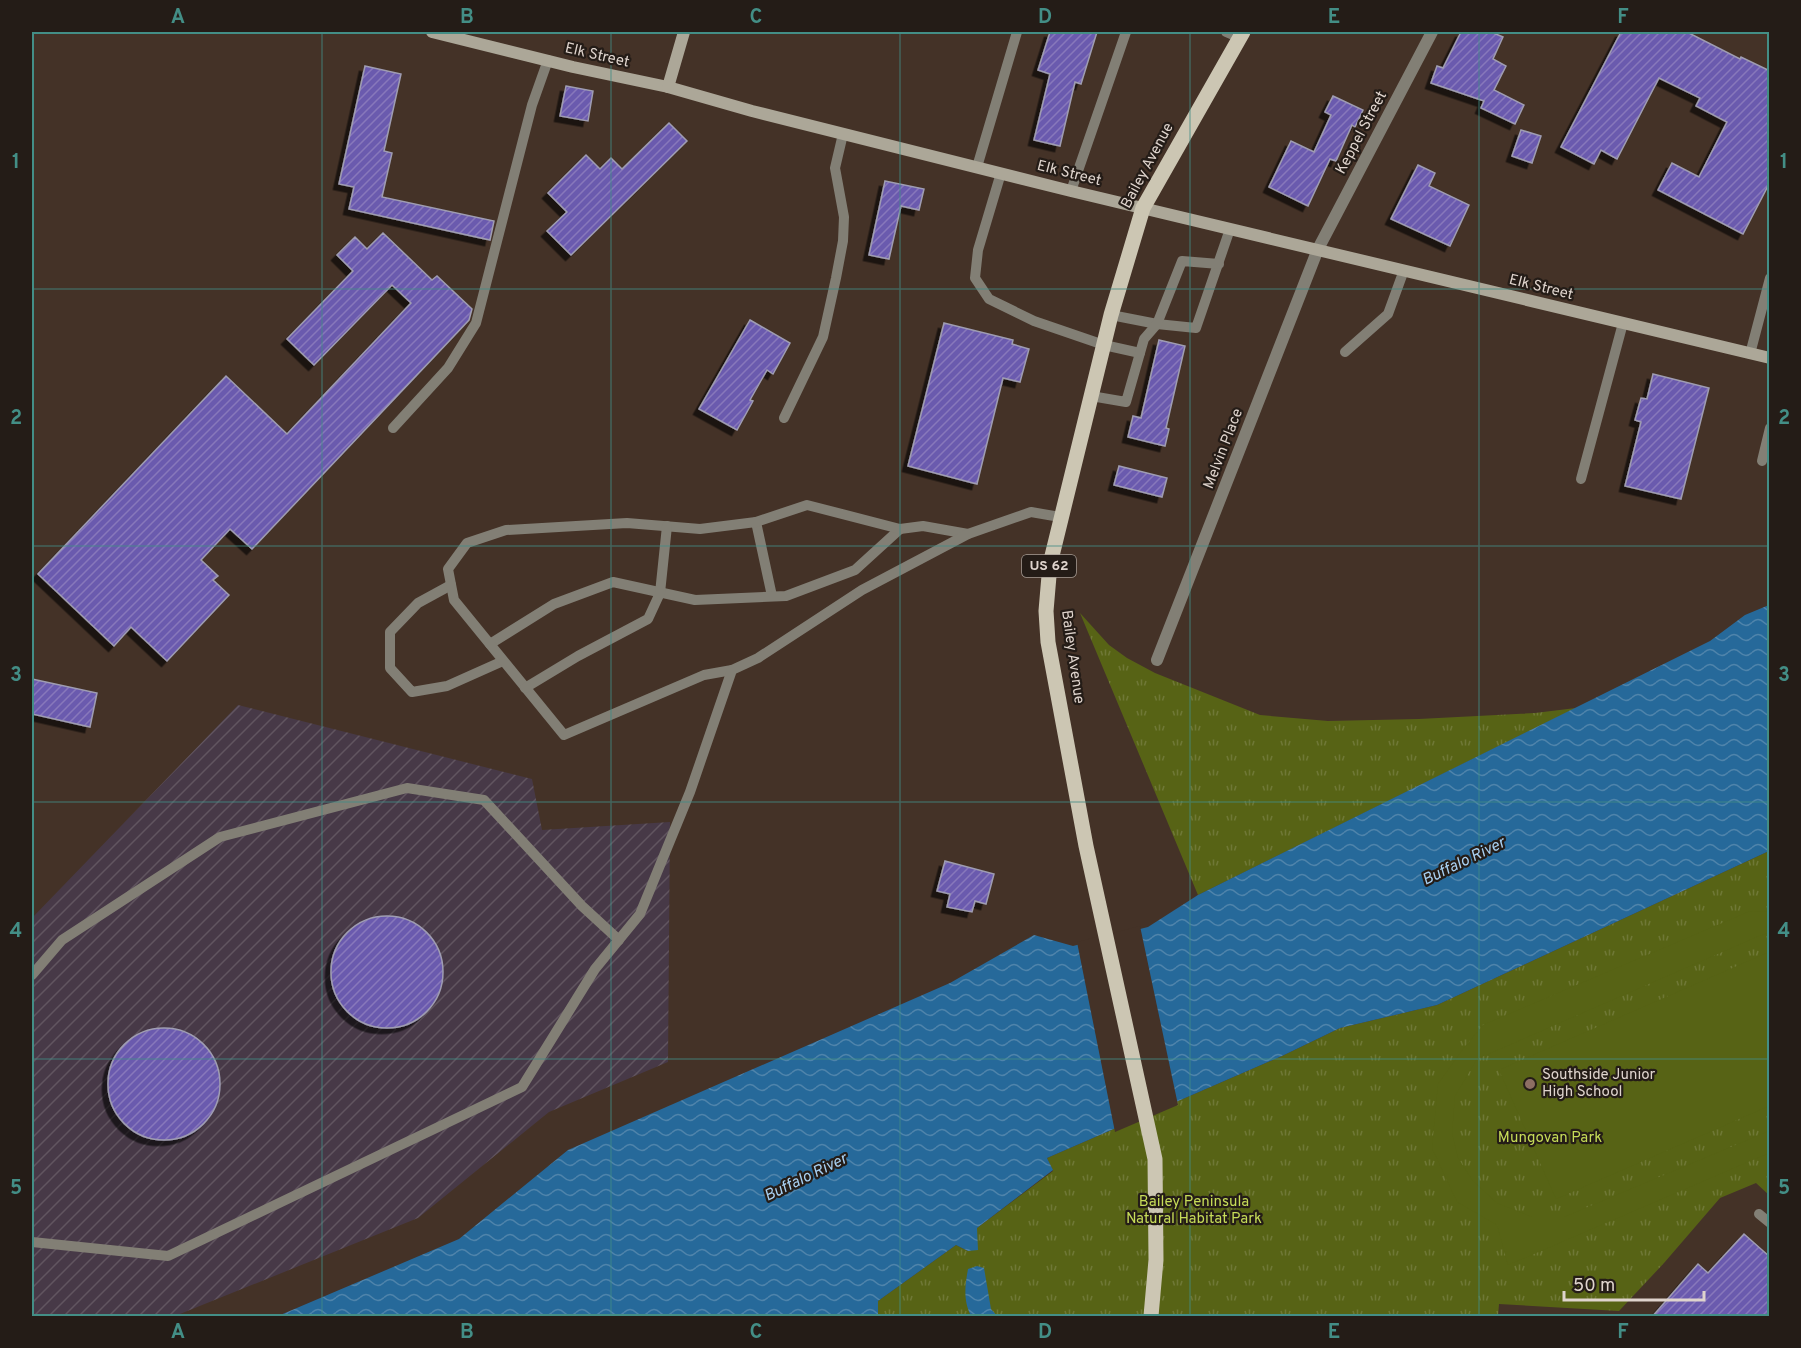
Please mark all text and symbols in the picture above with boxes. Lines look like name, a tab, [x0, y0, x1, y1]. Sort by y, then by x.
text: A	[171, 5, 185, 31]
text: B	[460, 5, 474, 31]
text: C	[750, 5, 762, 31]
text: D	[1038, 5, 1052, 31]
text: E	[1328, 5, 1340, 31]
text: F	[1617, 5, 1629, 31]
street label: Elk Street	[563, 39, 631, 73]
street label: Keppel Street	[1332, 88, 1392, 178]
street label: Bailey Avenue	[1117, 120, 1179, 212]
text: 1	[12, 150, 20, 176]
text: 1	[1780, 150, 1788, 176]
street label: Elk Street	[1035, 157, 1103, 191]
street label: Elk Street	[1507, 271, 1575, 305]
text: 2	[10, 406, 22, 432]
street label: Melvin Place	[1200, 406, 1248, 492]
text: 2	[1778, 406, 1790, 432]
road number: US 62	[1022, 555, 1076, 577]
street label: Bailey Avenue	[1056, 609, 1088, 705]
text: 3	[10, 663, 22, 689]
text: 3	[1778, 663, 1790, 689]
water label: Buffalo River	[1419, 832, 1511, 891]
text: 4	[10, 919, 22, 945]
text: 4	[1778, 919, 1790, 945]
place label: Southside Junior High School	[1542, 1066, 1656, 1102]
marker: Southside Junior High School	[1523, 1077, 1537, 1091]
park label: Mungovan Park	[1498, 1129, 1602, 1148]
water label: Buffalo River	[761, 1148, 853, 1207]
text: 5	[10, 1176, 22, 1202]
text: 5	[1778, 1176, 1790, 1202]
park label: Bailey Peninsula Natural Habitat Park	[1126, 1193, 1262, 1229]
scale bar	[1564, 1264, 1704, 1302]
text: 50 m	[1573, 1275, 1615, 1298]
text: A	[171, 1320, 185, 1346]
text: B	[460, 1320, 474, 1346]
text: C	[750, 1320, 762, 1346]
text: D	[1038, 1320, 1052, 1346]
text: E	[1328, 1320, 1340, 1346]
text: F	[1617, 1320, 1629, 1346]

